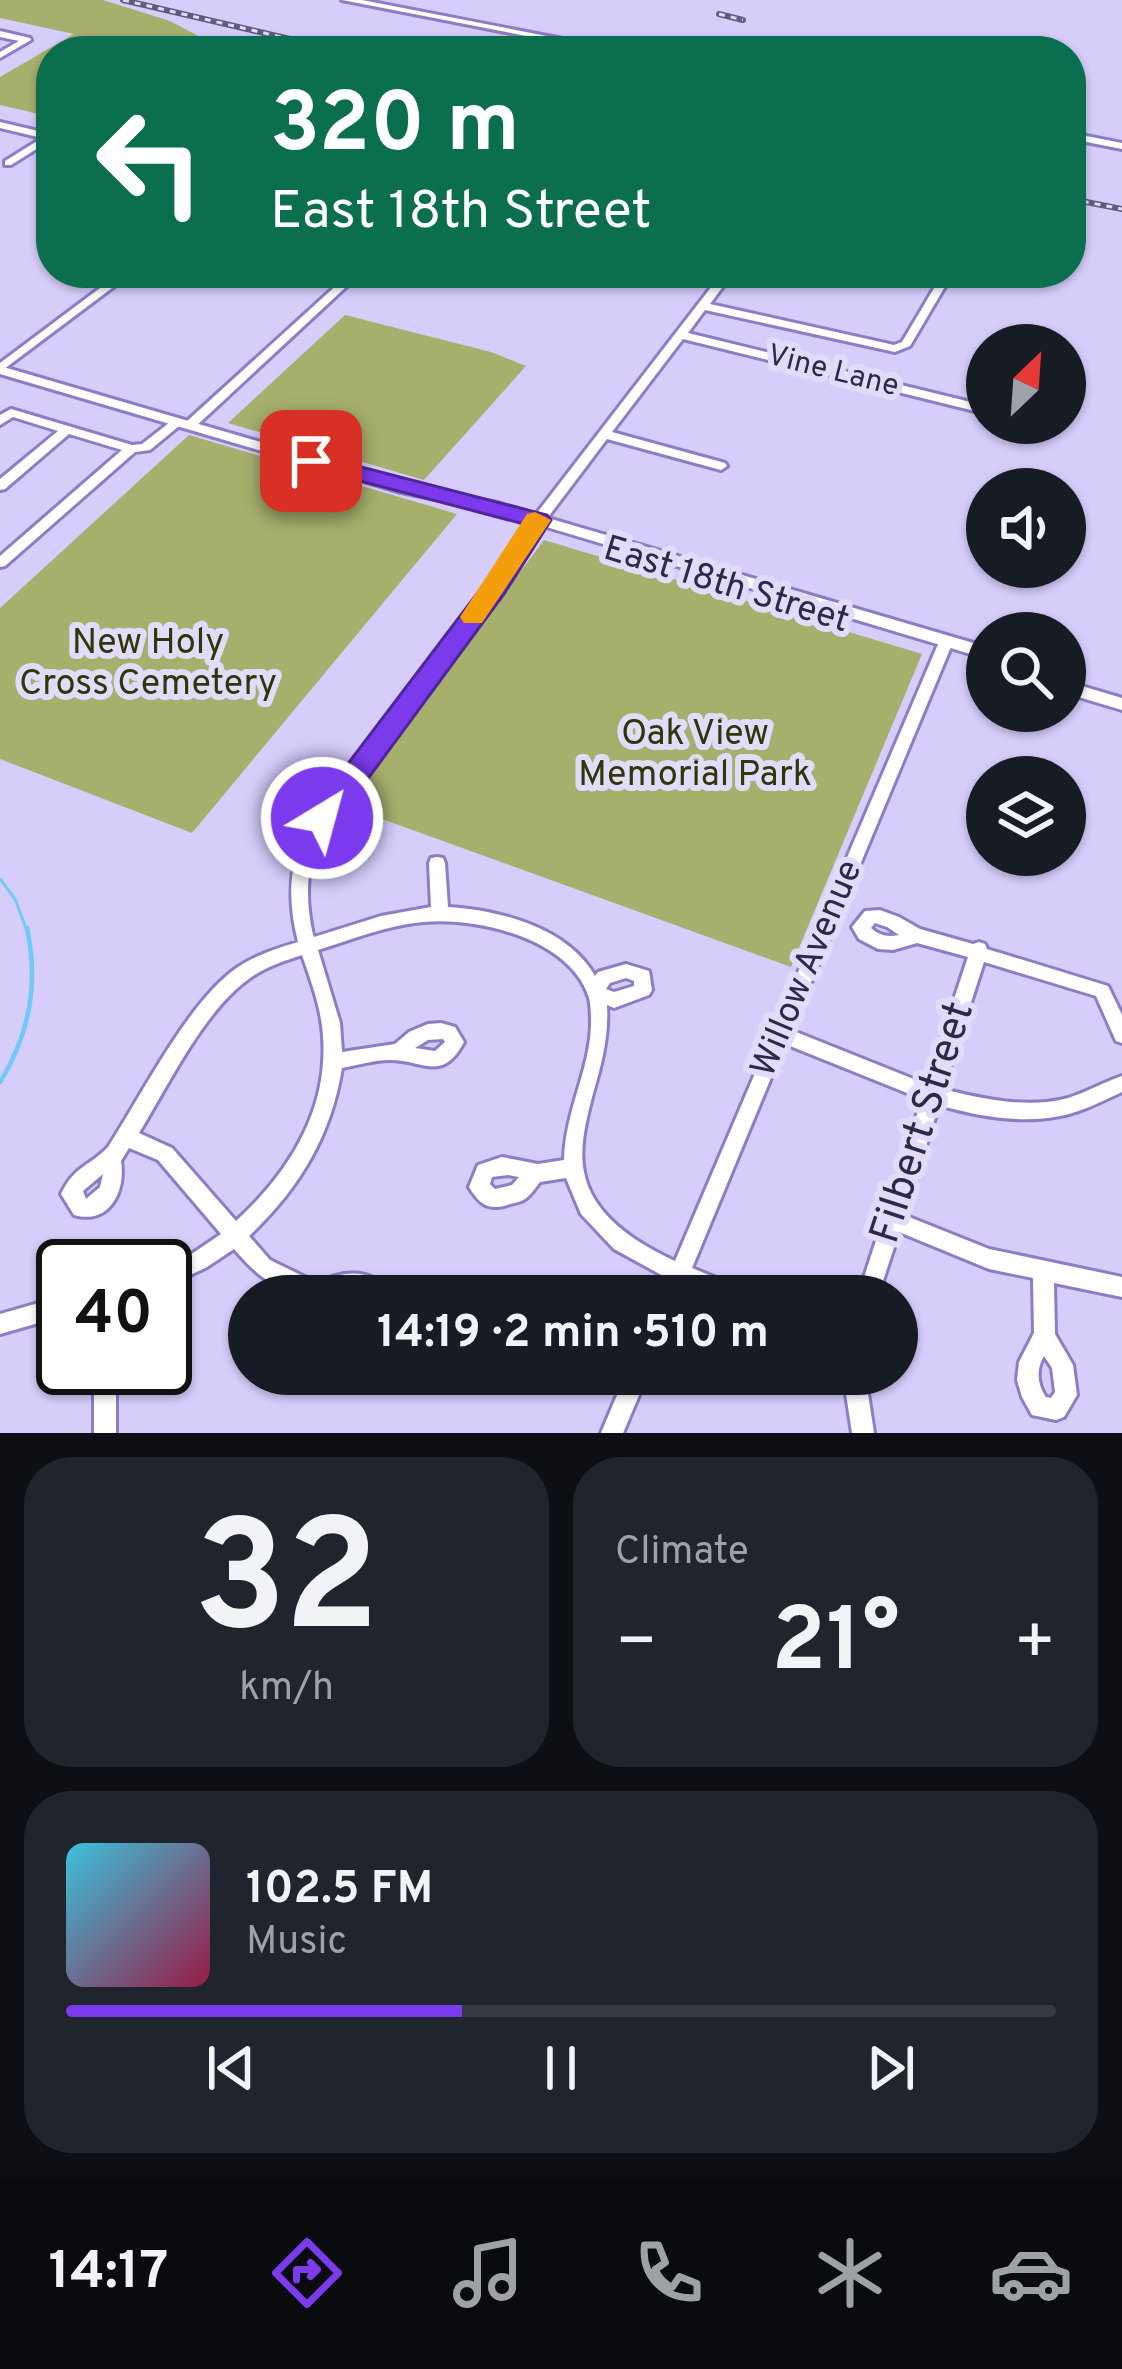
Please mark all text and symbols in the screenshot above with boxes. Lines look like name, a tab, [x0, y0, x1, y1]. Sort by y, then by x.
text: 320 m	[270, 75, 520, 181]
icon: left	[72, 84, 228, 240]
text: East 18th Street	[270, 179, 652, 248]
north arrow	[966, 324, 1086, 444]
map controls	[966, 324, 1086, 876]
street label: Vine Lane	[763, 338, 903, 406]
pin	[260, 410, 362, 512]
icon: arrive	[278, 428, 344, 494]
button: sound	[966, 468, 1086, 588]
street label: East 18th Street	[598, 527, 854, 645]
button: search	[966, 612, 1086, 732]
park label: New Holy Cross Cemetery	[19, 621, 277, 708]
park label: Oak View Memorial Park	[578, 712, 812, 799]
position arrow	[259, 755, 385, 881]
button: layers	[966, 756, 1086, 876]
street label: Willow Avenue	[742, 854, 874, 1084]
street label: Filbert Street	[860, 995, 988, 1251]
speed limit sign: 40	[36, 1239, 192, 1395]
text: 14:19 · 2 min · 510 m	[377, 1306, 769, 1363]
text: 32	[194, 1488, 379, 1686]
text: Climate	[615, 1529, 749, 1578]
text: 21°	[771, 1589, 900, 1702]
text: −	[615, 1604, 658, 1687]
text: +	[1013, 1604, 1056, 1687]
text: km/h	[239, 1665, 334, 1714]
text: 102.5 FM	[246, 1862, 433, 1919]
text: Music	[246, 1919, 347, 1968]
icon: previous	[198, 2035, 264, 2101]
icon: pause	[528, 2035, 594, 2101]
icon: next	[858, 2035, 924, 2101]
icon: directions	[265, 2231, 349, 2315]
icon: music	[446, 2231, 530, 2315]
icon: phone	[627, 2231, 711, 2315]
icon: climate	[808, 2231, 892, 2315]
icon: car	[989, 2231, 1073, 2315]
text: 14:17	[49, 2239, 168, 2308]

